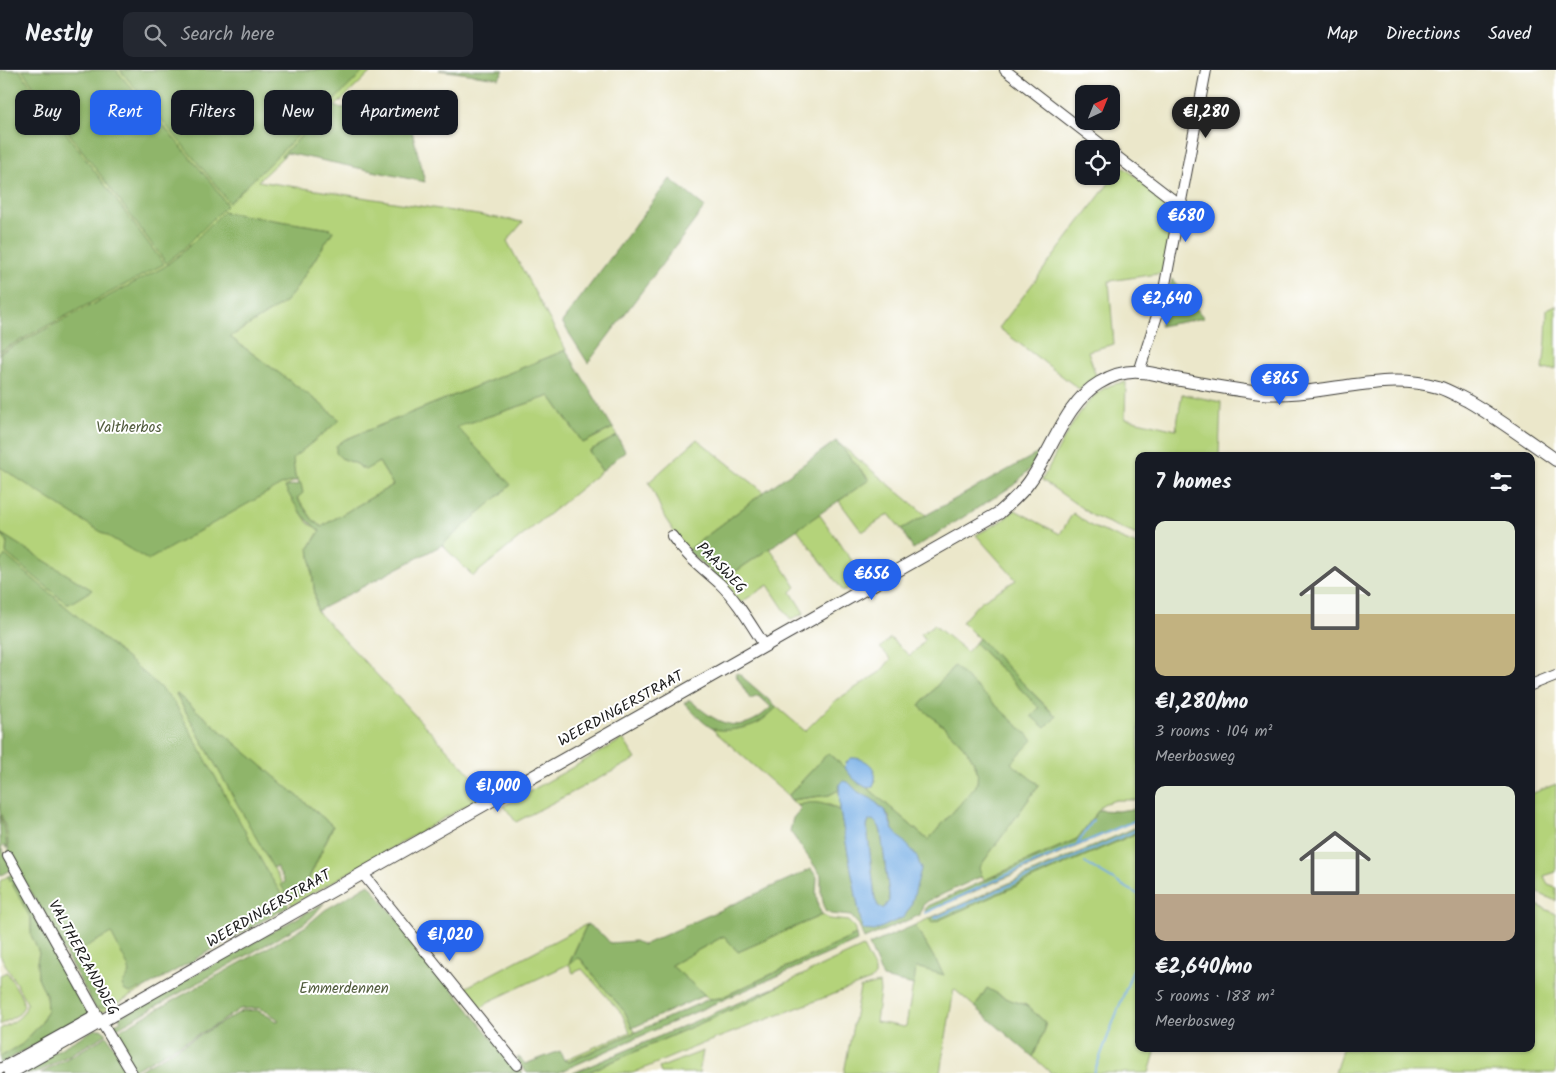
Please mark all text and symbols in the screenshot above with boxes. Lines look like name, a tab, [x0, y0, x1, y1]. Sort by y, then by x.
search box	[123, 12, 473, 57]
text: Nestly	[25, 15, 93, 54]
text: Search here	[181, 20, 274, 50]
text: Map	[1326, 20, 1358, 49]
text: Directions	[1386, 20, 1460, 49]
text: Saved	[1488, 20, 1531, 49]
icon: search	[141, 21, 169, 49]
north arrow	[1075, 85, 1120, 130]
map controls	[1075, 85, 1120, 185]
chip: Buy	[15, 90, 80, 135]
chip: Rent	[90, 90, 161, 135]
chip: Filters	[171, 90, 254, 135]
chip: New	[264, 90, 332, 135]
chip: Apartment	[342, 90, 458, 135]
pin: €1,280	[1165, 97, 1247, 139]
text: €1,280	[1183, 100, 1229, 125]
button: locate	[1075, 140, 1120, 185]
pin: €680	[1156, 200, 1216, 243]
text: €680	[1168, 204, 1204, 229]
pin: €2,640	[1126, 284, 1208, 326]
text: €2,640	[1142, 287, 1192, 312]
pin: €865	[1250, 364, 1310, 406]
text: €865	[1262, 367, 1298, 392]
park label: Valtherbos	[96, 416, 162, 440]
text: 7 homes	[1155, 466, 1232, 499]
icon: filters	[1487, 468, 1515, 496]
street label: PAASWEG	[690, 537, 752, 599]
icon: home	[1290, 553, 1380, 643]
pin: €656	[842, 558, 902, 601]
text: €656	[854, 562, 890, 587]
street label: WEERDINGERSTRAAT	[554, 664, 690, 753]
text: €1,280/mo	[1155, 686, 1248, 719]
text: 3 rooms · 104 m²	[1155, 719, 1272, 744]
text: Meerbosweg	[1155, 744, 1235, 769]
pin: €1,000	[457, 770, 539, 813]
text: €1,000	[476, 774, 520, 799]
icon: home	[1290, 818, 1380, 908]
street label: WEERDINGERSTRAAT	[202, 863, 337, 954]
street label: VALTHERZANDWEG	[41, 896, 125, 1020]
pin: €1,020	[409, 920, 491, 962]
text: €1,020	[428, 923, 472, 948]
text: €2,640/mo	[1155, 951, 1252, 984]
park label: Emmerdennen	[299, 977, 389, 1001]
text: 5 rooms · 188 m²	[1155, 984, 1274, 1009]
text: Meerbosweg	[1155, 1009, 1235, 1034]

